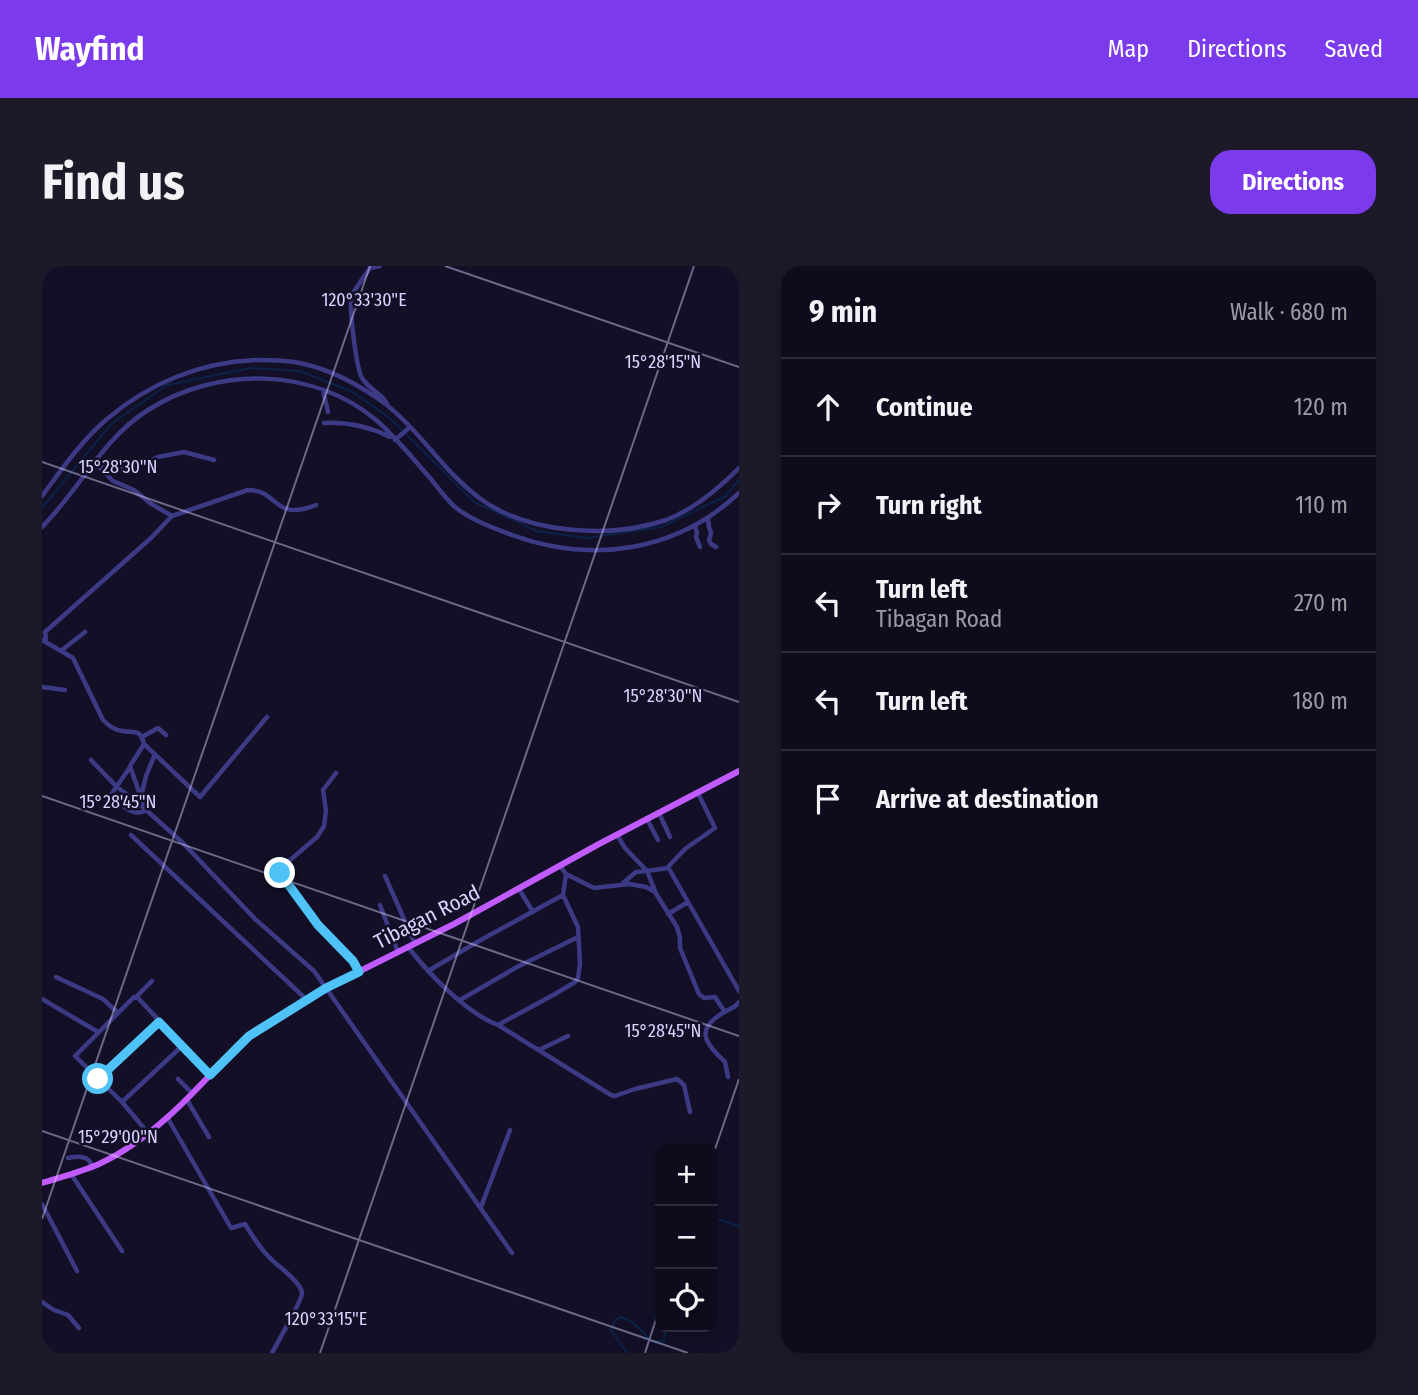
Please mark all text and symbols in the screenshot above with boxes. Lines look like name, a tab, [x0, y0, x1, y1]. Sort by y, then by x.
text: Wayfind	[35, 29, 144, 69]
text: Map	[1108, 35, 1149, 63]
text: Directions	[1187, 35, 1286, 63]
text: Saved	[1324, 35, 1383, 63]
button: Directions	[1210, 150, 1376, 214]
text: Find us	[42, 153, 185, 212]
text: 120°33'30"E	[321, 289, 407, 311]
text: 9 min	[809, 294, 877, 330]
text: Walk · 680 m	[1230, 298, 1348, 326]
text: 15°28'15"N	[625, 351, 701, 373]
icon: ahead	[809, 388, 847, 426]
text: Continue	[876, 392, 973, 423]
text: 120 m	[1294, 393, 1348, 421]
text: 15°28'30"N	[79, 456, 157, 478]
icon: right	[809, 486, 847, 524]
text: Turn right	[876, 490, 982, 521]
text: 110 m	[1295, 491, 1348, 519]
text: Turn left	[876, 574, 968, 605]
icon: left	[809, 584, 847, 622]
text: 270 m	[1294, 589, 1348, 617]
text: Tibagan Road	[876, 605, 1002, 633]
icon: left	[809, 682, 847, 720]
text: 15°28'30"N	[624, 685, 702, 707]
text: Turn left	[876, 686, 968, 717]
text: 180 m	[1292, 687, 1348, 715]
icon: arrive	[809, 780, 847, 818]
text: Arrive at destination	[876, 784, 1099, 815]
text: 15°28'45"N	[79, 791, 157, 813]
route end	[264, 857, 295, 888]
street label: Tibagan Road	[370, 879, 484, 955]
text: 15°28'45"N	[624, 1020, 702, 1042]
route start	[82, 1063, 113, 1094]
text: 15°29'00"N	[78, 1126, 158, 1148]
map controls	[655, 1143, 718, 1332]
button: +	[655, 1143, 718, 1206]
button: −	[655, 1206, 718, 1269]
button: locate	[655, 1269, 718, 1332]
text: 120°33'15"E	[285, 1308, 367, 1330]

